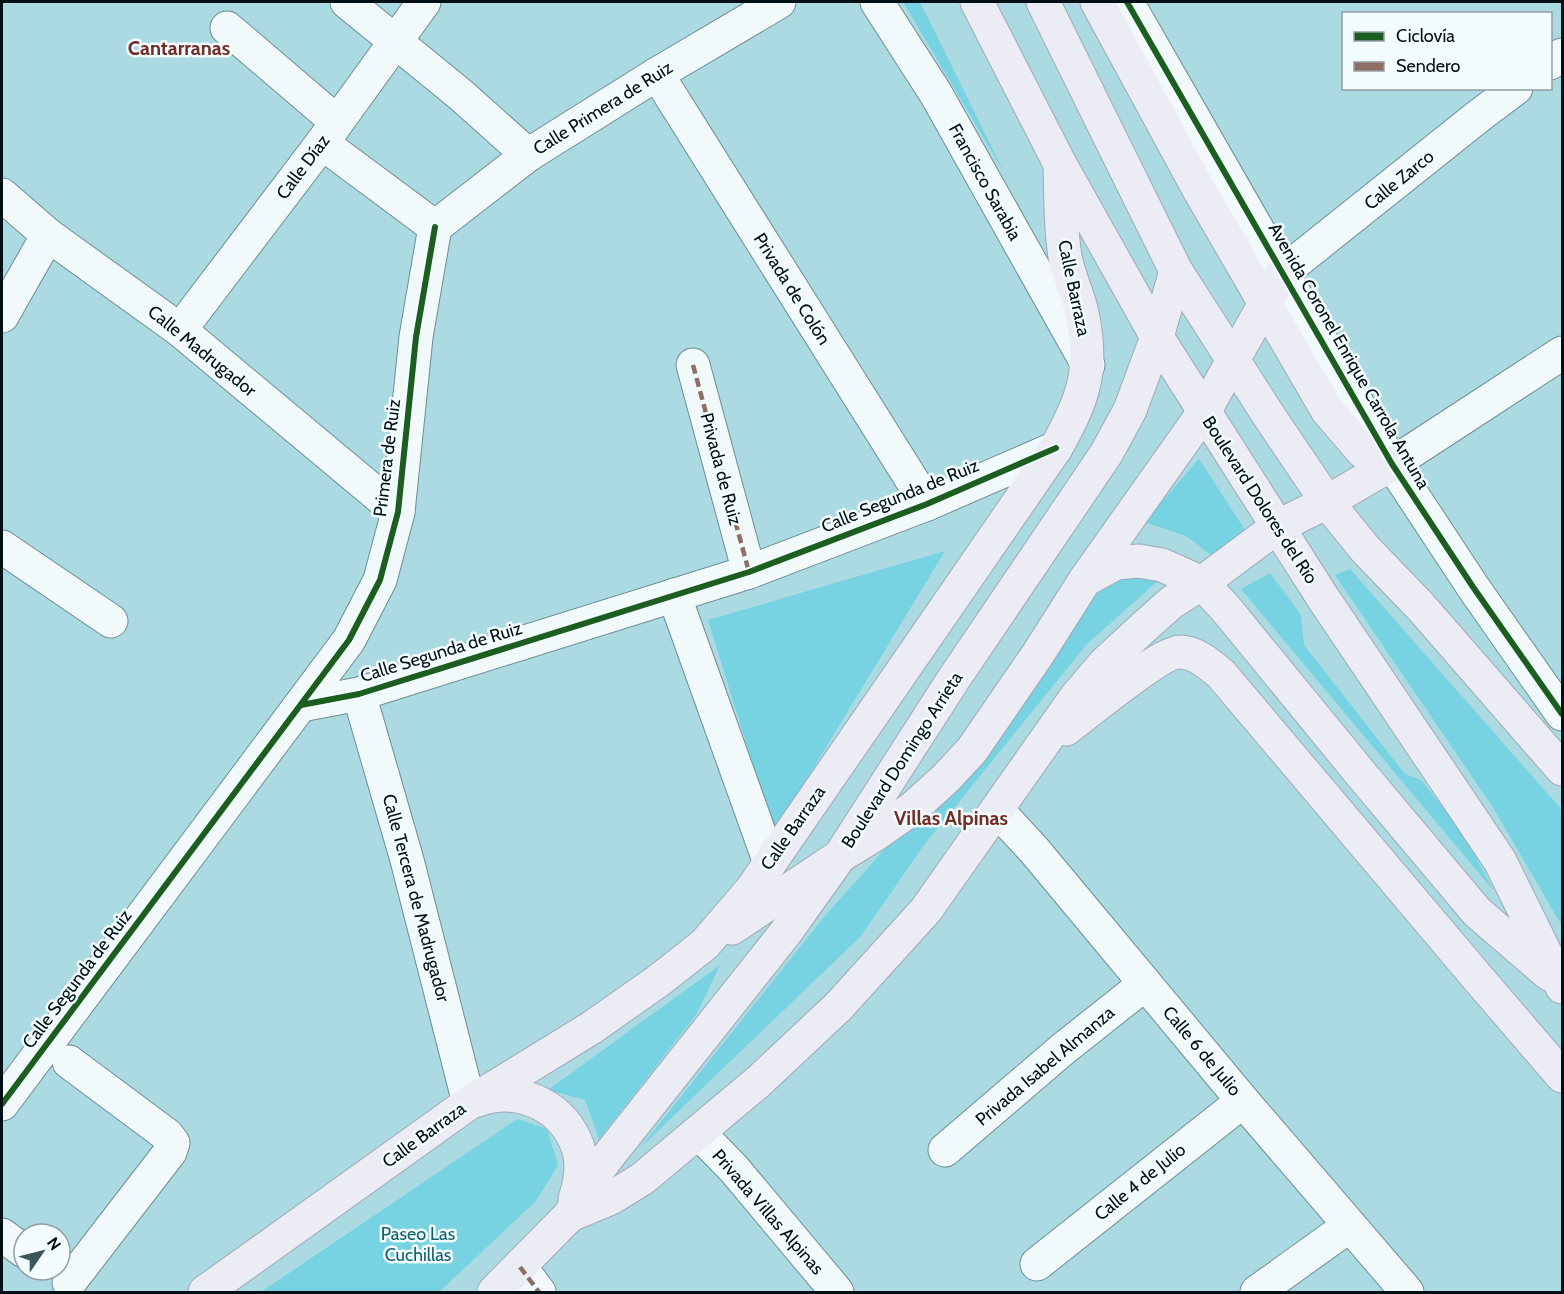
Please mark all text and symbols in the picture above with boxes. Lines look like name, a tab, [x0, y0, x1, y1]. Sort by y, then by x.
legend	[1342, 12, 1552, 90]
text: Ciclovía	[1396, 25, 1455, 47]
district label: Cantarranas	[128, 36, 230, 60]
text: Sendero	[1396, 55, 1460, 77]
street label: Calle Primera de Ruiz	[529, 56, 677, 160]
street label: Francisco Sarabia	[944, 120, 1026, 245]
street label: Calle Díaz	[272, 130, 335, 204]
street label: Calle Zarco	[1360, 145, 1438, 215]
street label: Avenida Coronel Enrique Carrola Antuna	[1264, 219, 1435, 493]
street label: Privada de Colón	[749, 229, 835, 349]
street label: Calle Barraza	[1053, 238, 1095, 338]
street label: Calle Madrugador	[143, 301, 261, 402]
street label: Primera de Ruiz	[369, 397, 405, 518]
street label: Privada de Ruiz	[695, 410, 747, 528]
street label: Boulevard Dolores del Río	[1198, 412, 1322, 588]
street label: Calle Segunda de Ruiz	[818, 454, 982, 538]
street label: Calle Segunda de Ruiz	[358, 617, 525, 687]
street label: Boulevard Domingo Arrieta	[837, 667, 967, 852]
street label: Calle Barraza	[756, 781, 830, 874]
street label: Calle Tercera de Madrugador	[378, 792, 454, 1005]
district label: Villas Alpinas	[894, 806, 1008, 830]
street label: Calle Segunda de Ruiz	[18, 905, 137, 1053]
street label: Privada Isabel Almanza	[971, 1001, 1119, 1131]
street label: Calle 6 de Julio	[1158, 1002, 1246, 1101]
street label: Calle Barraza	[378, 1097, 470, 1173]
street label: Calle 4 de Julio	[1090, 1138, 1190, 1225]
street label: Privada Villas Alpinas	[707, 1145, 829, 1279]
north arrow	[12, 1222, 72, 1282]
park label: Paseo Las Cuchillas	[381, 1223, 455, 1266]
text: N	[43, 1234, 65, 1254]

